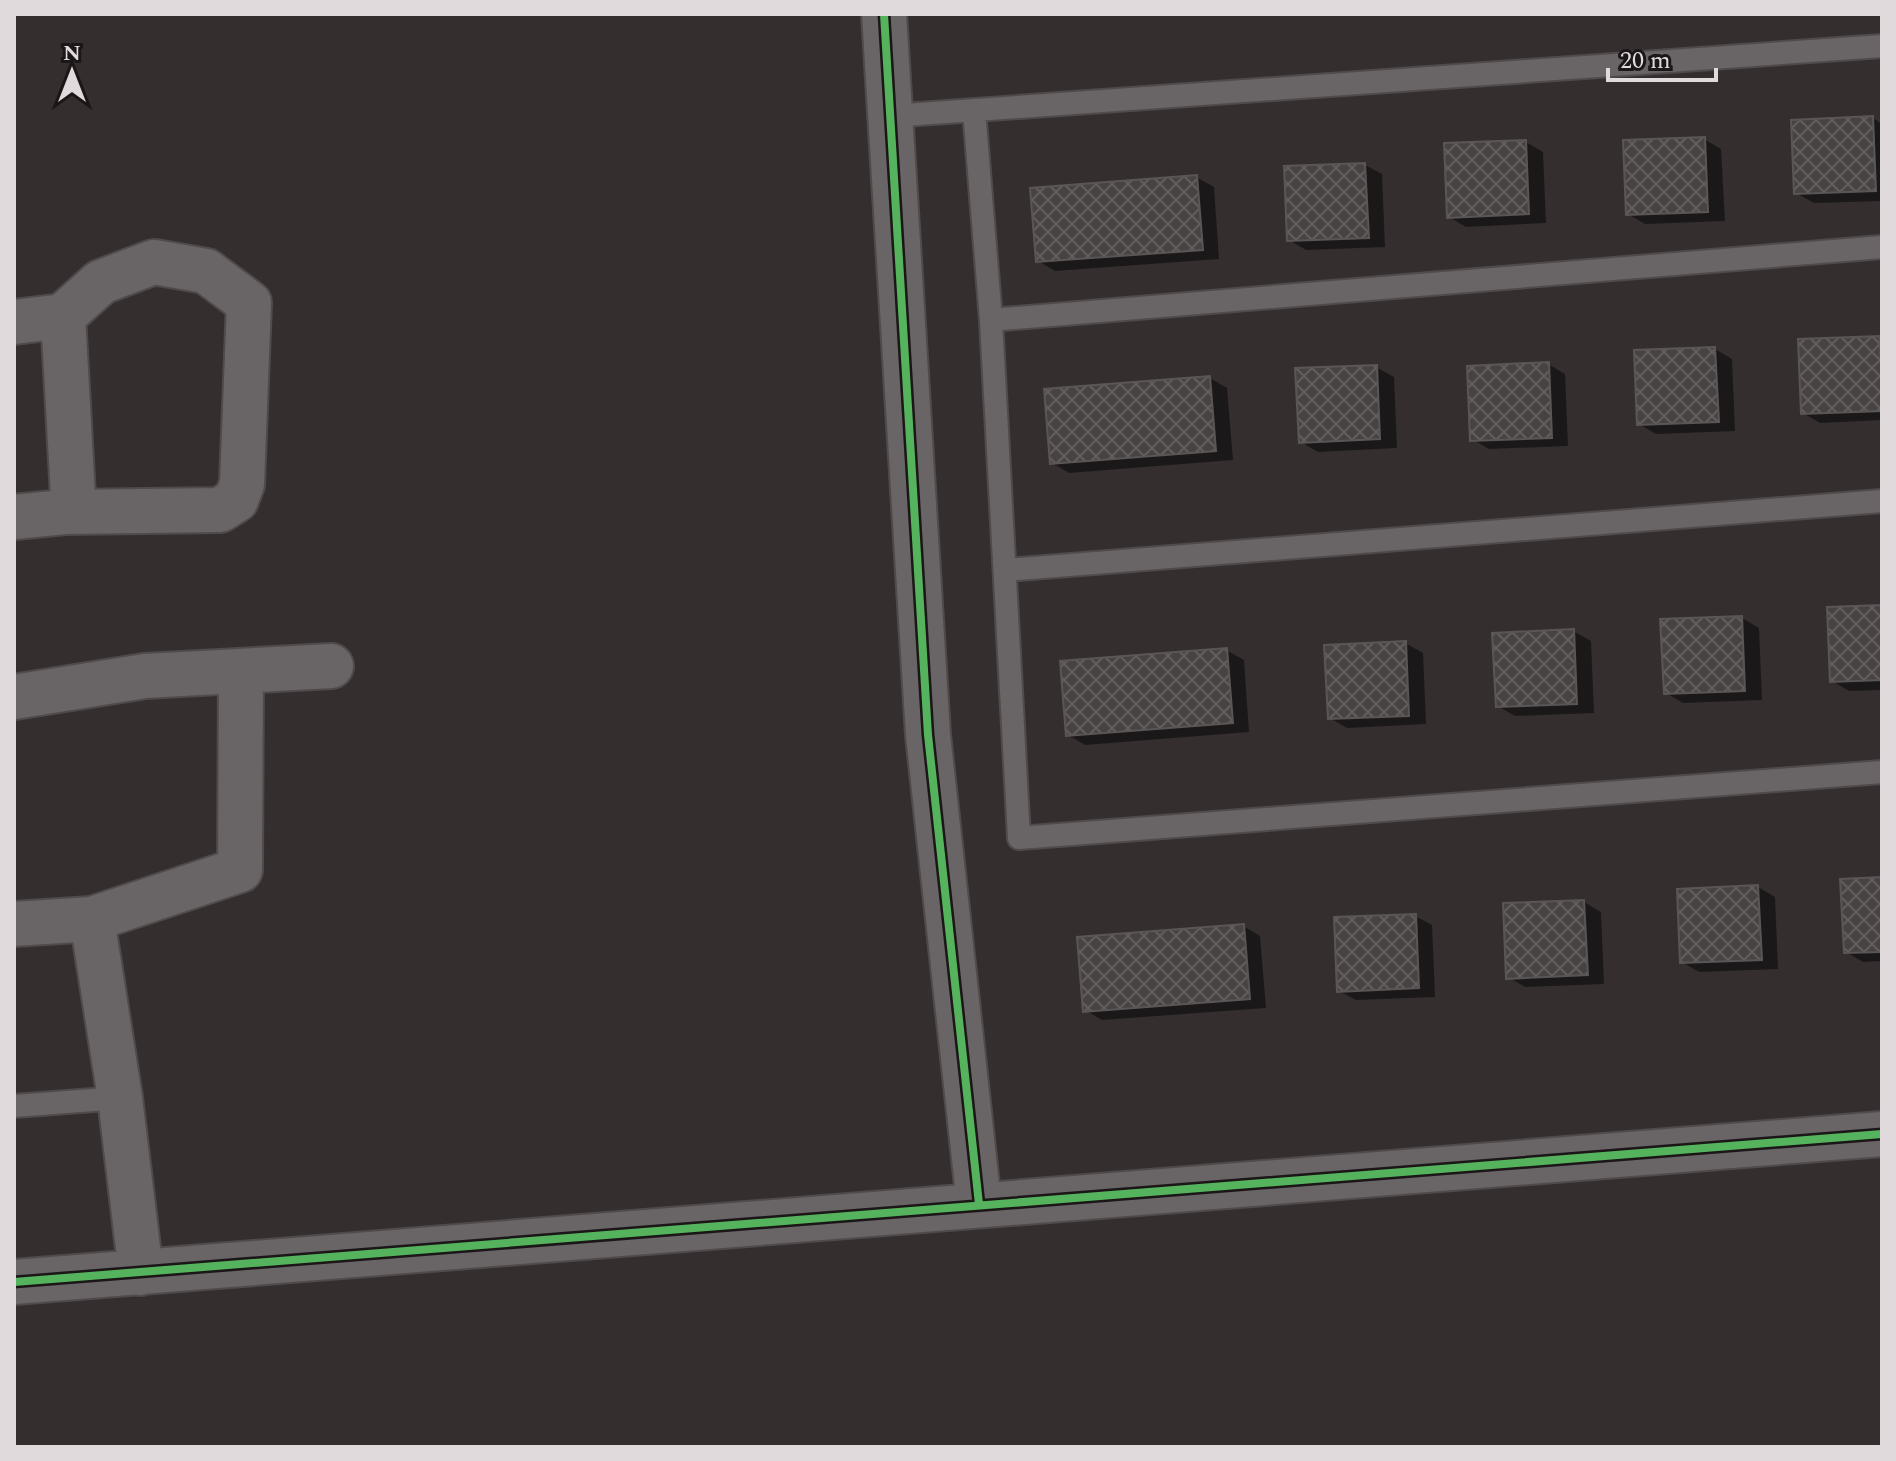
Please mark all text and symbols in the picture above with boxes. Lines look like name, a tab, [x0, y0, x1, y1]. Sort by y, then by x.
north arrow	[32, 32, 112, 112]
scale bar	[1608, 32, 1716, 82]
text: N	[63, 37, 81, 70]
text: 20 m	[1620, 43, 1671, 79]

